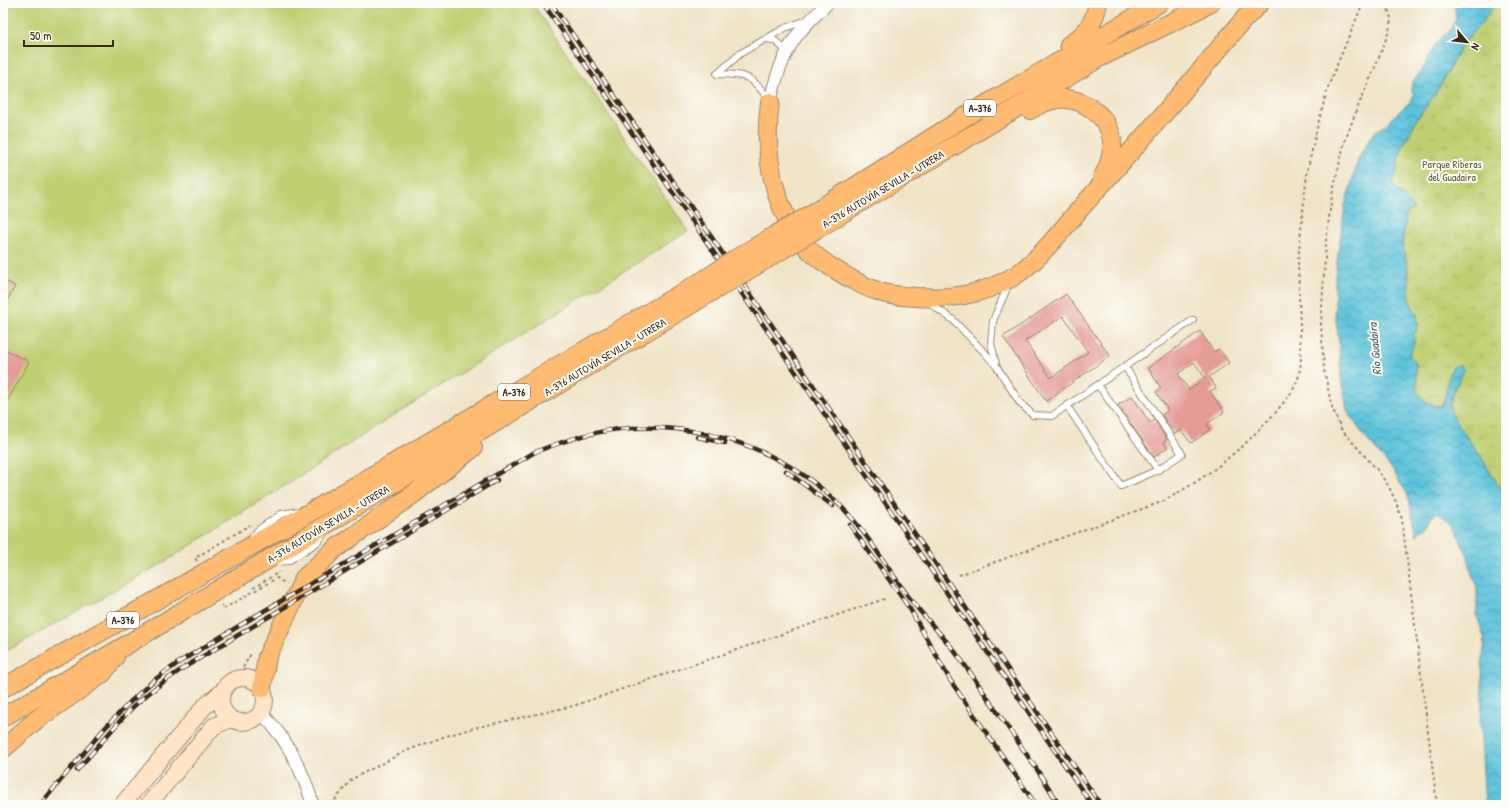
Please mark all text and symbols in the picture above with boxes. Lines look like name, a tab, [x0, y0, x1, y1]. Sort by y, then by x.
scale bar	[24, 22, 113, 48]
north arrow	[1447, 22, 1487, 62]
text: 50 m	[30, 27, 51, 44]
text: N	[1468, 41, 1483, 53]
road number: A-376	[964, 100, 996, 116]
street label: A-376 AUTOVÍA SEVILLA - UTRERA	[820, 147, 947, 231]
park label: Parque Riberas del Guadaira	[1422, 157, 1482, 184]
street label: A-376 AUTOVÍA SEVILLA - UTRERA	[542, 315, 669, 399]
water label: Río Guadaíra	[1364, 321, 1385, 376]
road number: A-376	[498, 384, 530, 400]
street label: A-376 AUTOVÍA SEVILLA - UTRERA	[265, 482, 392, 566]
road number: A-376	[107, 612, 139, 628]

